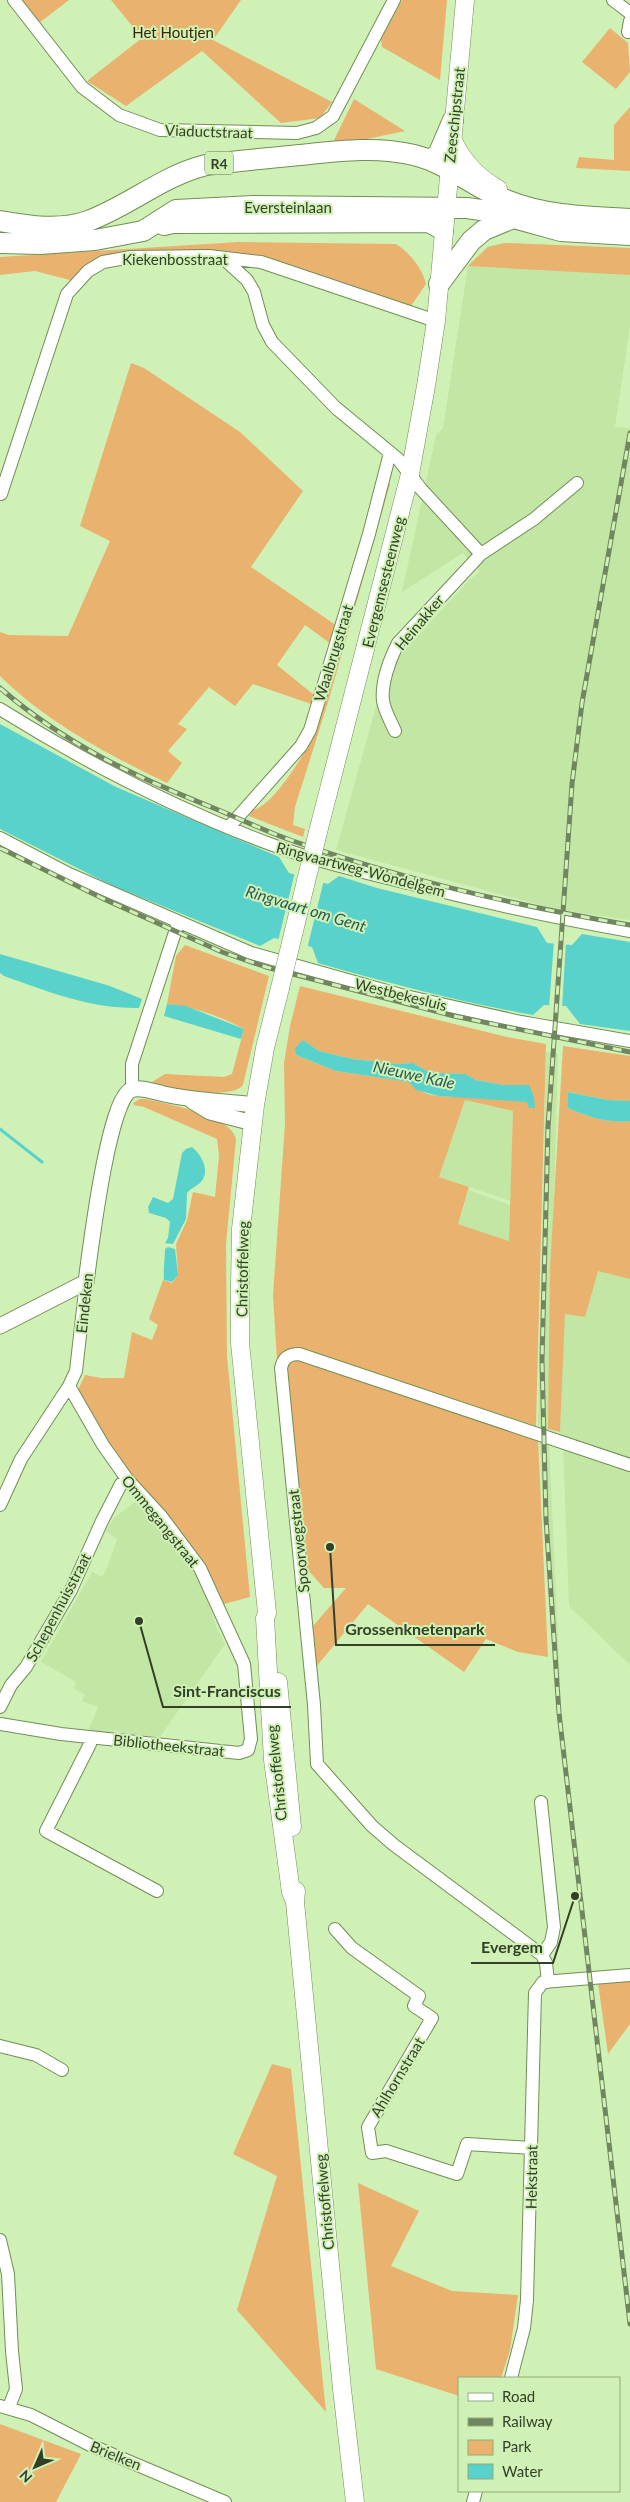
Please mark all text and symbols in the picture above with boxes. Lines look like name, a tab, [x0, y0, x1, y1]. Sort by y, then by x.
park label: Het Houtjen	[132, 23, 214, 41]
street label: Zeeschipstraat	[440, 66, 468, 164]
street label: Viaductstraat	[165, 120, 254, 142]
road number: R4	[205, 152, 233, 174]
street label: Eversteinlaan	[244, 198, 332, 216]
street label: Kiekenbosstraat	[122, 250, 228, 268]
street label: Evergemsesteenweg	[358, 514, 408, 650]
street label: Heinakker	[391, 590, 448, 653]
street label: Waalbrugstraat	[310, 602, 356, 704]
street label: Ringvaartweg-Wondelgem	[274, 838, 448, 900]
water label: Ringvaart om Gent	[244, 881, 369, 935]
street label: Westbekesluis	[353, 974, 449, 1014]
water label: Nieuwe Kale	[372, 1056, 457, 1092]
street label: Christoffelweg	[232, 1221, 252, 1317]
street label: Eindeken	[72, 1272, 96, 1334]
street label: Ommegangstraat	[118, 1471, 204, 1571]
street label: Spoorwegstraat	[284, 1488, 312, 1593]
street label: Schepenhuisstraat	[22, 1549, 95, 1664]
callout: Grossenknetenpark	[336, 1614, 495, 1645]
text: Grossenknetenpark	[345, 1619, 485, 1638]
callout: Sint-Franciscus	[163, 1676, 291, 1707]
text: Sint-Franciscus	[173, 1681, 281, 1700]
street label: Christoffelweg	[262, 1724, 290, 1822]
street label: Bibliotheekstraat	[113, 1730, 226, 1760]
callout: Evergem	[471, 1932, 553, 1963]
text: Evergem	[481, 1937, 543, 1956]
street label: Ahlhornstraat	[366, 2033, 428, 2120]
street label: Hekstraat	[521, 2144, 541, 2209]
street label: Christoffelweg	[311, 2153, 337, 2251]
legend	[458, 2377, 620, 2492]
text: Road	[502, 2387, 535, 2405]
text: Railway	[502, 2412, 553, 2430]
street label: Brielken	[88, 2437, 144, 2473]
text: Park	[502, 2437, 532, 2455]
north arrow	[10, 2442, 60, 2492]
text: Water	[502, 2462, 543, 2480]
text: N	[16, 2467, 35, 2486]

